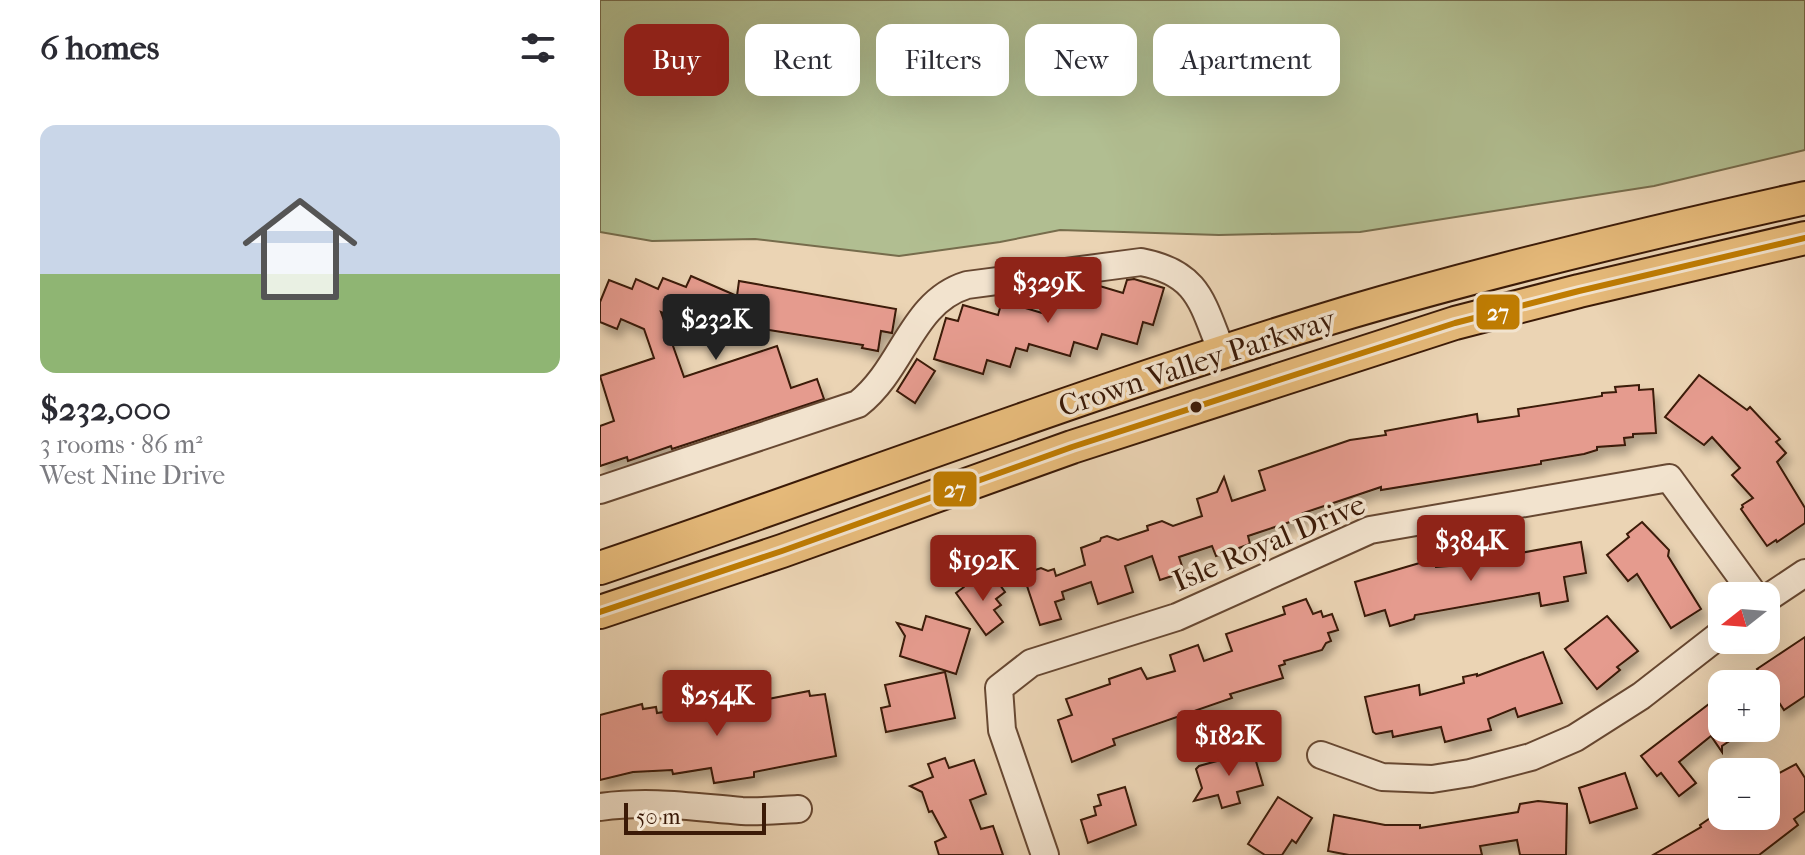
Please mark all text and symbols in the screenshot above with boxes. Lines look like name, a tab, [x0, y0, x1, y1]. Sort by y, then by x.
chip: Buy	[624, 24, 729, 96]
chip: Rent	[745, 24, 860, 96]
chip: Filters	[876, 24, 1009, 96]
chip: New	[1025, 24, 1137, 96]
chip: Apartment	[1153, 24, 1340, 96]
icon: filters	[516, 26, 560, 70]
text: 6 homes	[40, 28, 159, 68]
icon: home	[228, 177, 372, 321]
pin: $329K	[992, 257, 1104, 325]
text: $329K	[1013, 267, 1083, 298]
line badge: 27	[1475, 293, 1521, 331]
pin: $232K	[660, 294, 772, 362]
text: 27	[1487, 300, 1509, 326]
street label: Crown Valley Parkway	[1054, 301, 1341, 424]
text: $232K	[681, 304, 751, 335]
text: $232,000	[40, 389, 171, 429]
unlabelled marker	[1188, 399, 1204, 415]
text: 3 rooms · 86 m²	[40, 429, 203, 460]
text: West Nine Drive	[40, 460, 225, 491]
line badge: 27	[932, 470, 978, 508]
text: 27	[944, 477, 966, 503]
street label: Isle Royal Drive	[1168, 487, 1370, 599]
pin: $384K	[1415, 515, 1527, 583]
text: $384K	[1435, 525, 1507, 556]
pin: $192K	[927, 535, 1039, 603]
text: $192K	[948, 545, 1018, 576]
north arrow	[1708, 582, 1780, 654]
map controls	[1708, 582, 1780, 830]
pin: $254K	[661, 670, 773, 738]
button: +	[1708, 670, 1780, 742]
text: $254K	[680, 680, 754, 711]
pin: $182K	[1173, 710, 1285, 778]
text: $182K	[1195, 720, 1263, 751]
button: −	[1708, 758, 1780, 830]
scale bar	[624, 799, 766, 835]
text: 50 m	[636, 804, 681, 830]

